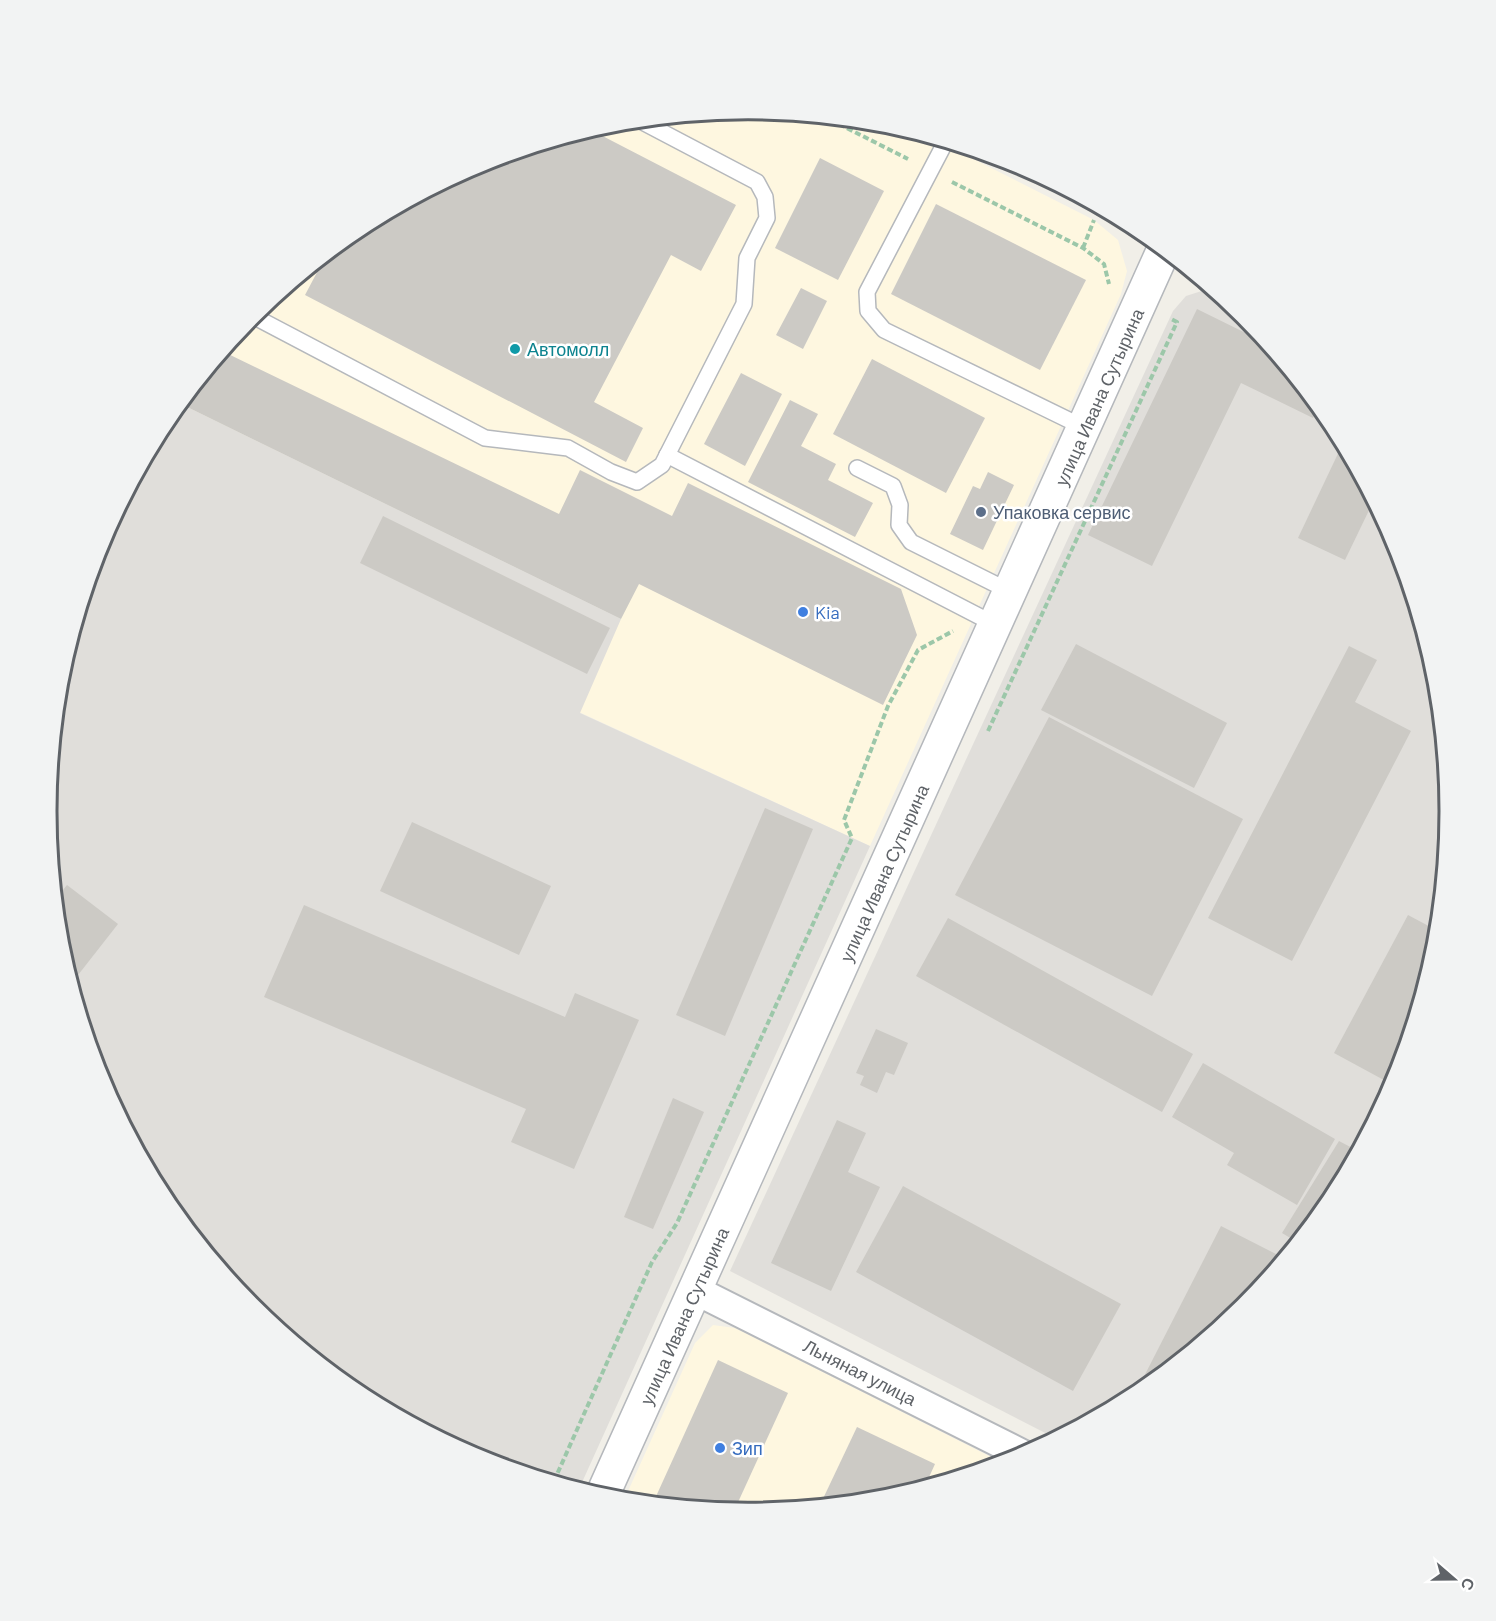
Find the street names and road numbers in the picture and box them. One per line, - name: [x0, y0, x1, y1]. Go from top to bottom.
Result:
- street label: улица Ивана Сутырина: [1050, 304, 1149, 489]
- street label: улица Ивана Сутырина: [835, 780, 934, 965]
- street label: улица Ивана Сутырина: [635, 1223, 734, 1408]
- street label: Льняная улица: [800, 1334, 921, 1410]

